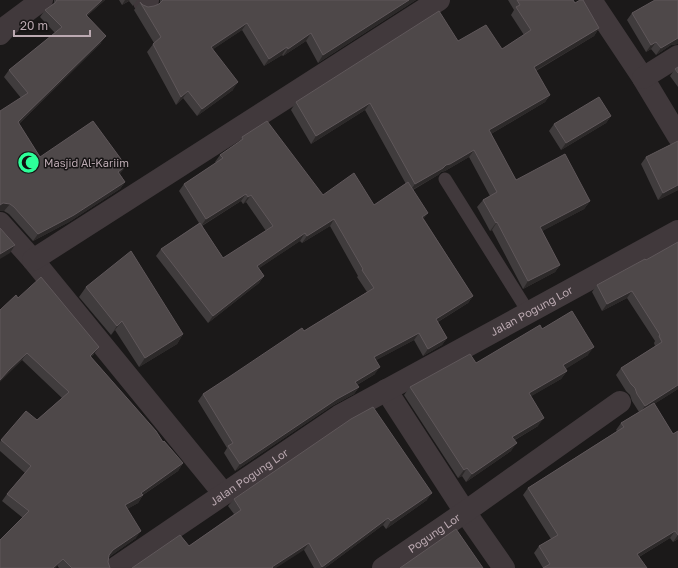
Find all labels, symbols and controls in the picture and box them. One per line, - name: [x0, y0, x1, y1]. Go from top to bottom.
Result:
- scale bar: [14, 12, 90, 38]
- text: 20 m: [20, 18, 48, 33]
- mosque icon: Masjid Al-Kariim: [15, 150, 41, 176]
- place label: Masjid Al-Kariim: [44, 156, 129, 169]
- street label: Jalan Pogung Lor: [488, 282, 575, 338]
- street label: Jalan Pogung Lor: [207, 445, 291, 508]
- street label: Pogung Lor: [405, 510, 463, 555]

